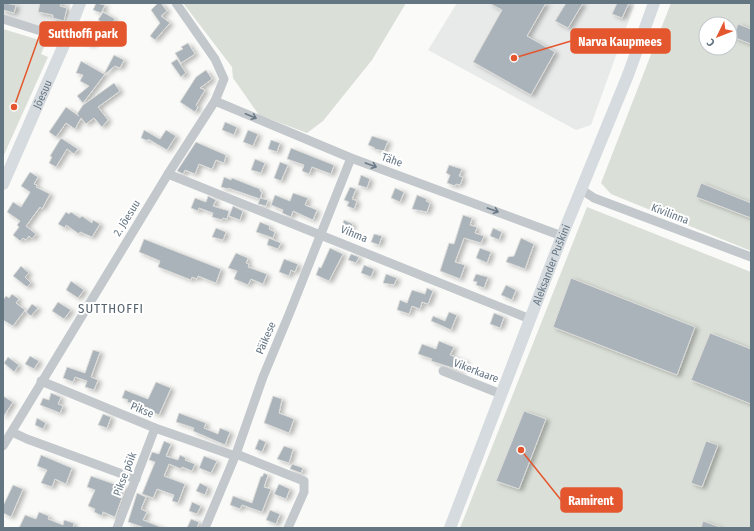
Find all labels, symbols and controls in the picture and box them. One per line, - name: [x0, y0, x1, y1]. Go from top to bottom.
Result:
- north arrow: [698, 16, 738, 56]
- callout: Sutthoffi park: [40, 22, 126, 46]
- text: Sutthoffi park: [48, 27, 119, 41]
- callout: Narva Kaupmees: [571, 29, 670, 53]
- text: Narva Kaupmees: [578, 35, 663, 49]
- text: С: [704, 36, 718, 49]
- street label: Jõesuu: [30, 78, 54, 111]
- one-way arrow: [244, 113, 256, 120]
- street label: Tähe: [380, 150, 404, 170]
- one-way arrow: [365, 162, 377, 170]
- street label: 2. Jõesuu: [111, 198, 143, 238]
- street label: Kivilinna: [650, 201, 690, 227]
- one-way arrow: [487, 207, 499, 215]
- street label: Aleksander Puškini: [530, 222, 573, 307]
- street label: Vihma: [339, 223, 369, 245]
- district label: SUTTHOFFI: [78, 301, 144, 316]
- street label: Päikese: [253, 320, 279, 356]
- street label: Vikerkaare: [452, 356, 500, 386]
- street label: Pikse: [129, 400, 155, 420]
- street label: Pikse põik: [111, 449, 140, 498]
- callout: Ramirent: [561, 488, 622, 512]
- text: Ramirent: [568, 494, 615, 508]

